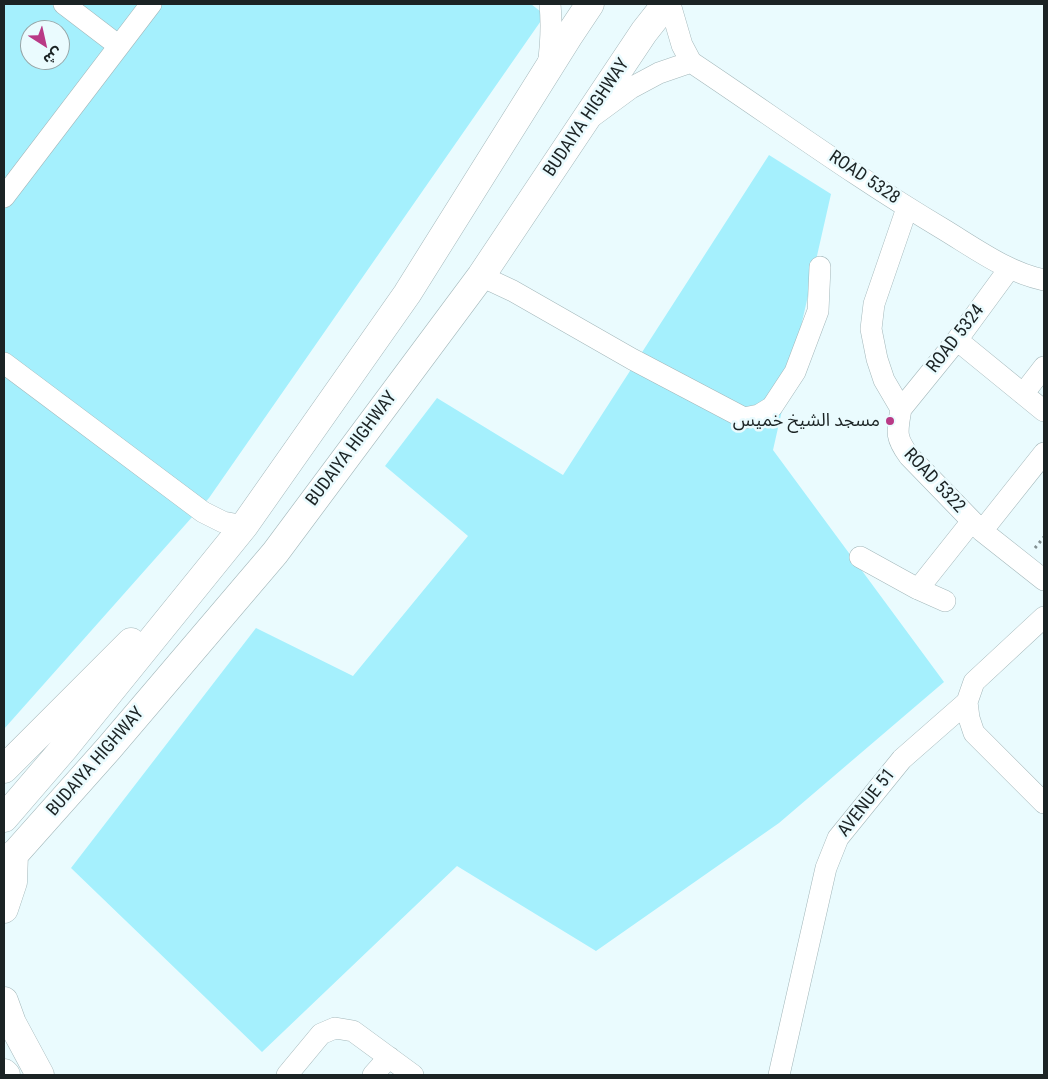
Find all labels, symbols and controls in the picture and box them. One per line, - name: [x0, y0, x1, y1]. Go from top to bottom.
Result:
- north arrow: [20, 20, 70, 70]
- text: ش: [41, 44, 65, 69]
- street label: BUDAIYA HIGHWAY: [540, 55, 634, 181]
- street label: ROAD 5328: [825, 147, 903, 209]
- street label: ROAD 5324: [923, 301, 989, 377]
- street label: BUDAIYA HIGHWAY: [302, 388, 402, 510]
- place label: مسجد الشيخ خميس: [733, 410, 880, 432]
- marker: مسجد الشيخ خميس: [884, 415, 896, 427]
- street label: ROAD 5322: [899, 444, 969, 518]
- street label: BUDAIYA HIGHWAY: [43, 703, 149, 821]
- street label: AVENUE 51: [834, 765, 900, 841]

